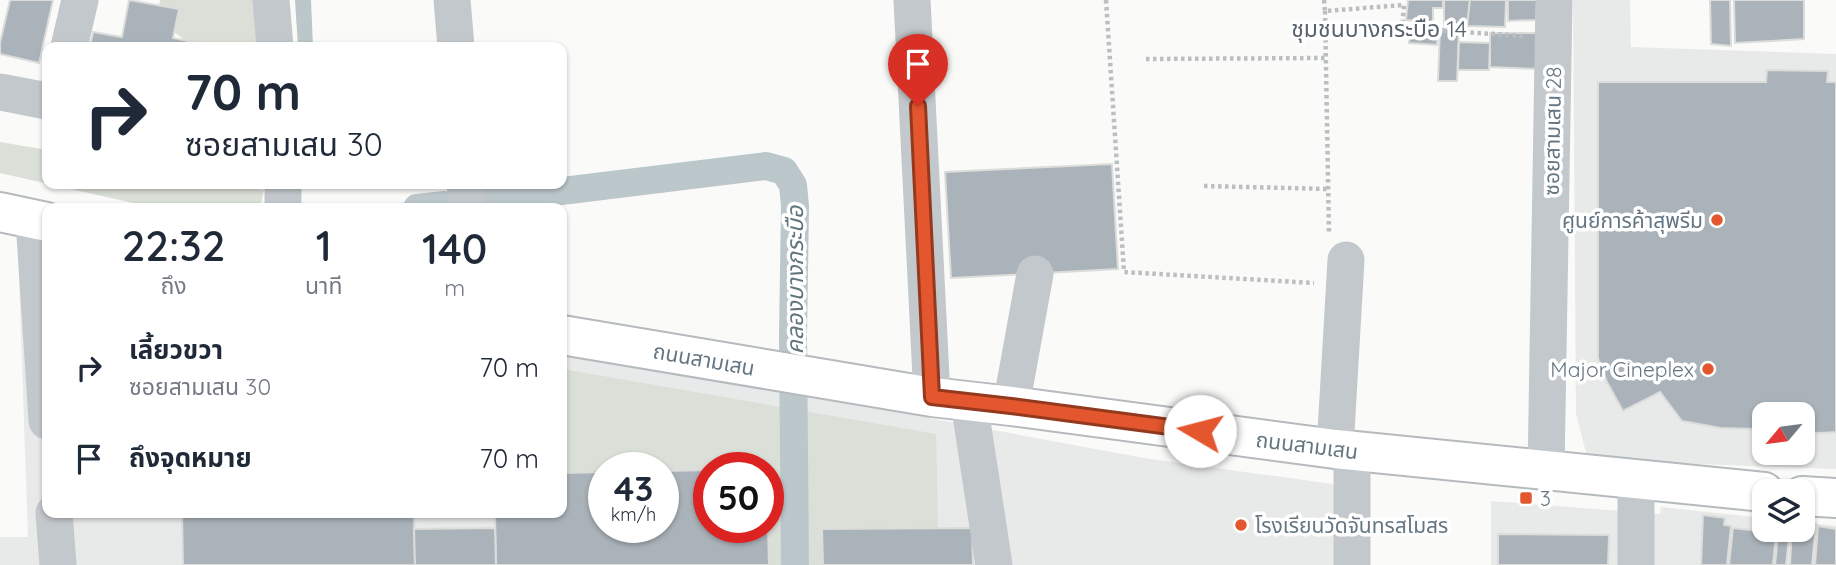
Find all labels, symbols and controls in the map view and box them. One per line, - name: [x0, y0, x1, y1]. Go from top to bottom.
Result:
- district label: ชุมชนบางกระบือ 14: [1291, 14, 1467, 43]
- pin: [888, 34, 948, 106]
- icon: arrive: [899, 45, 937, 83]
- text: 70 m: [185, 61, 301, 122]
- street label: ซอยสามเสน 28: [1538, 66, 1566, 196]
- icon: right: [70, 70, 161, 161]
- text: ซอยสามเสน 30: [185, 124, 383, 164]
- water label: คลองบางกระบือ: [780, 205, 809, 354]
- place label: ศูนย์การค้าสุพรีม: [1562, 207, 1703, 234]
- marker: ศูนย์การค้าสุพรีม: [1709, 212, 1725, 228]
- text: 22:32: [122, 219, 225, 272]
- text: 1: [316, 219, 332, 272]
- text: 140: [422, 222, 487, 275]
- text: ถึง: [160, 271, 187, 300]
- text: นาที: [305, 271, 342, 300]
- text: m: [444, 273, 465, 302]
- text: เลี้ยวขวา: [129, 333, 223, 366]
- street label: ถนนสามเสน: [651, 337, 757, 381]
- icon: right: [70, 349, 108, 387]
- text: 70 m: [479, 351, 539, 384]
- place label: Major Cineplex: [1550, 356, 1694, 382]
- marker: Major Cineplex: [1700, 361, 1716, 377]
- text: ซอยสามเสน 30: [129, 372, 271, 401]
- position arrow: [1163, 394, 1237, 468]
- north arrow: [1752, 402, 1815, 466]
- map controls: [1752, 402, 1815, 542]
- street label: ถนนสามเสน: [1254, 426, 1360, 464]
- icon: arrive: [70, 440, 108, 478]
- text: ถึงจุดหมาย: [129, 441, 252, 474]
- text: 70 m: [479, 442, 539, 475]
- speed limit sign: 50: [693, 452, 784, 543]
- text: 43: [614, 466, 653, 510]
- button: layers: [1752, 479, 1815, 542]
- place label: 3: [1540, 485, 1551, 511]
- marker: 3: [1518, 490, 1534, 506]
- text: km/h: [611, 503, 656, 526]
- place label: โรงเรียนวัดจันทรสโมสร: [1255, 512, 1448, 538]
- marker: โรงเรียนวัดจันทรสโมสร: [1233, 517, 1249, 533]

